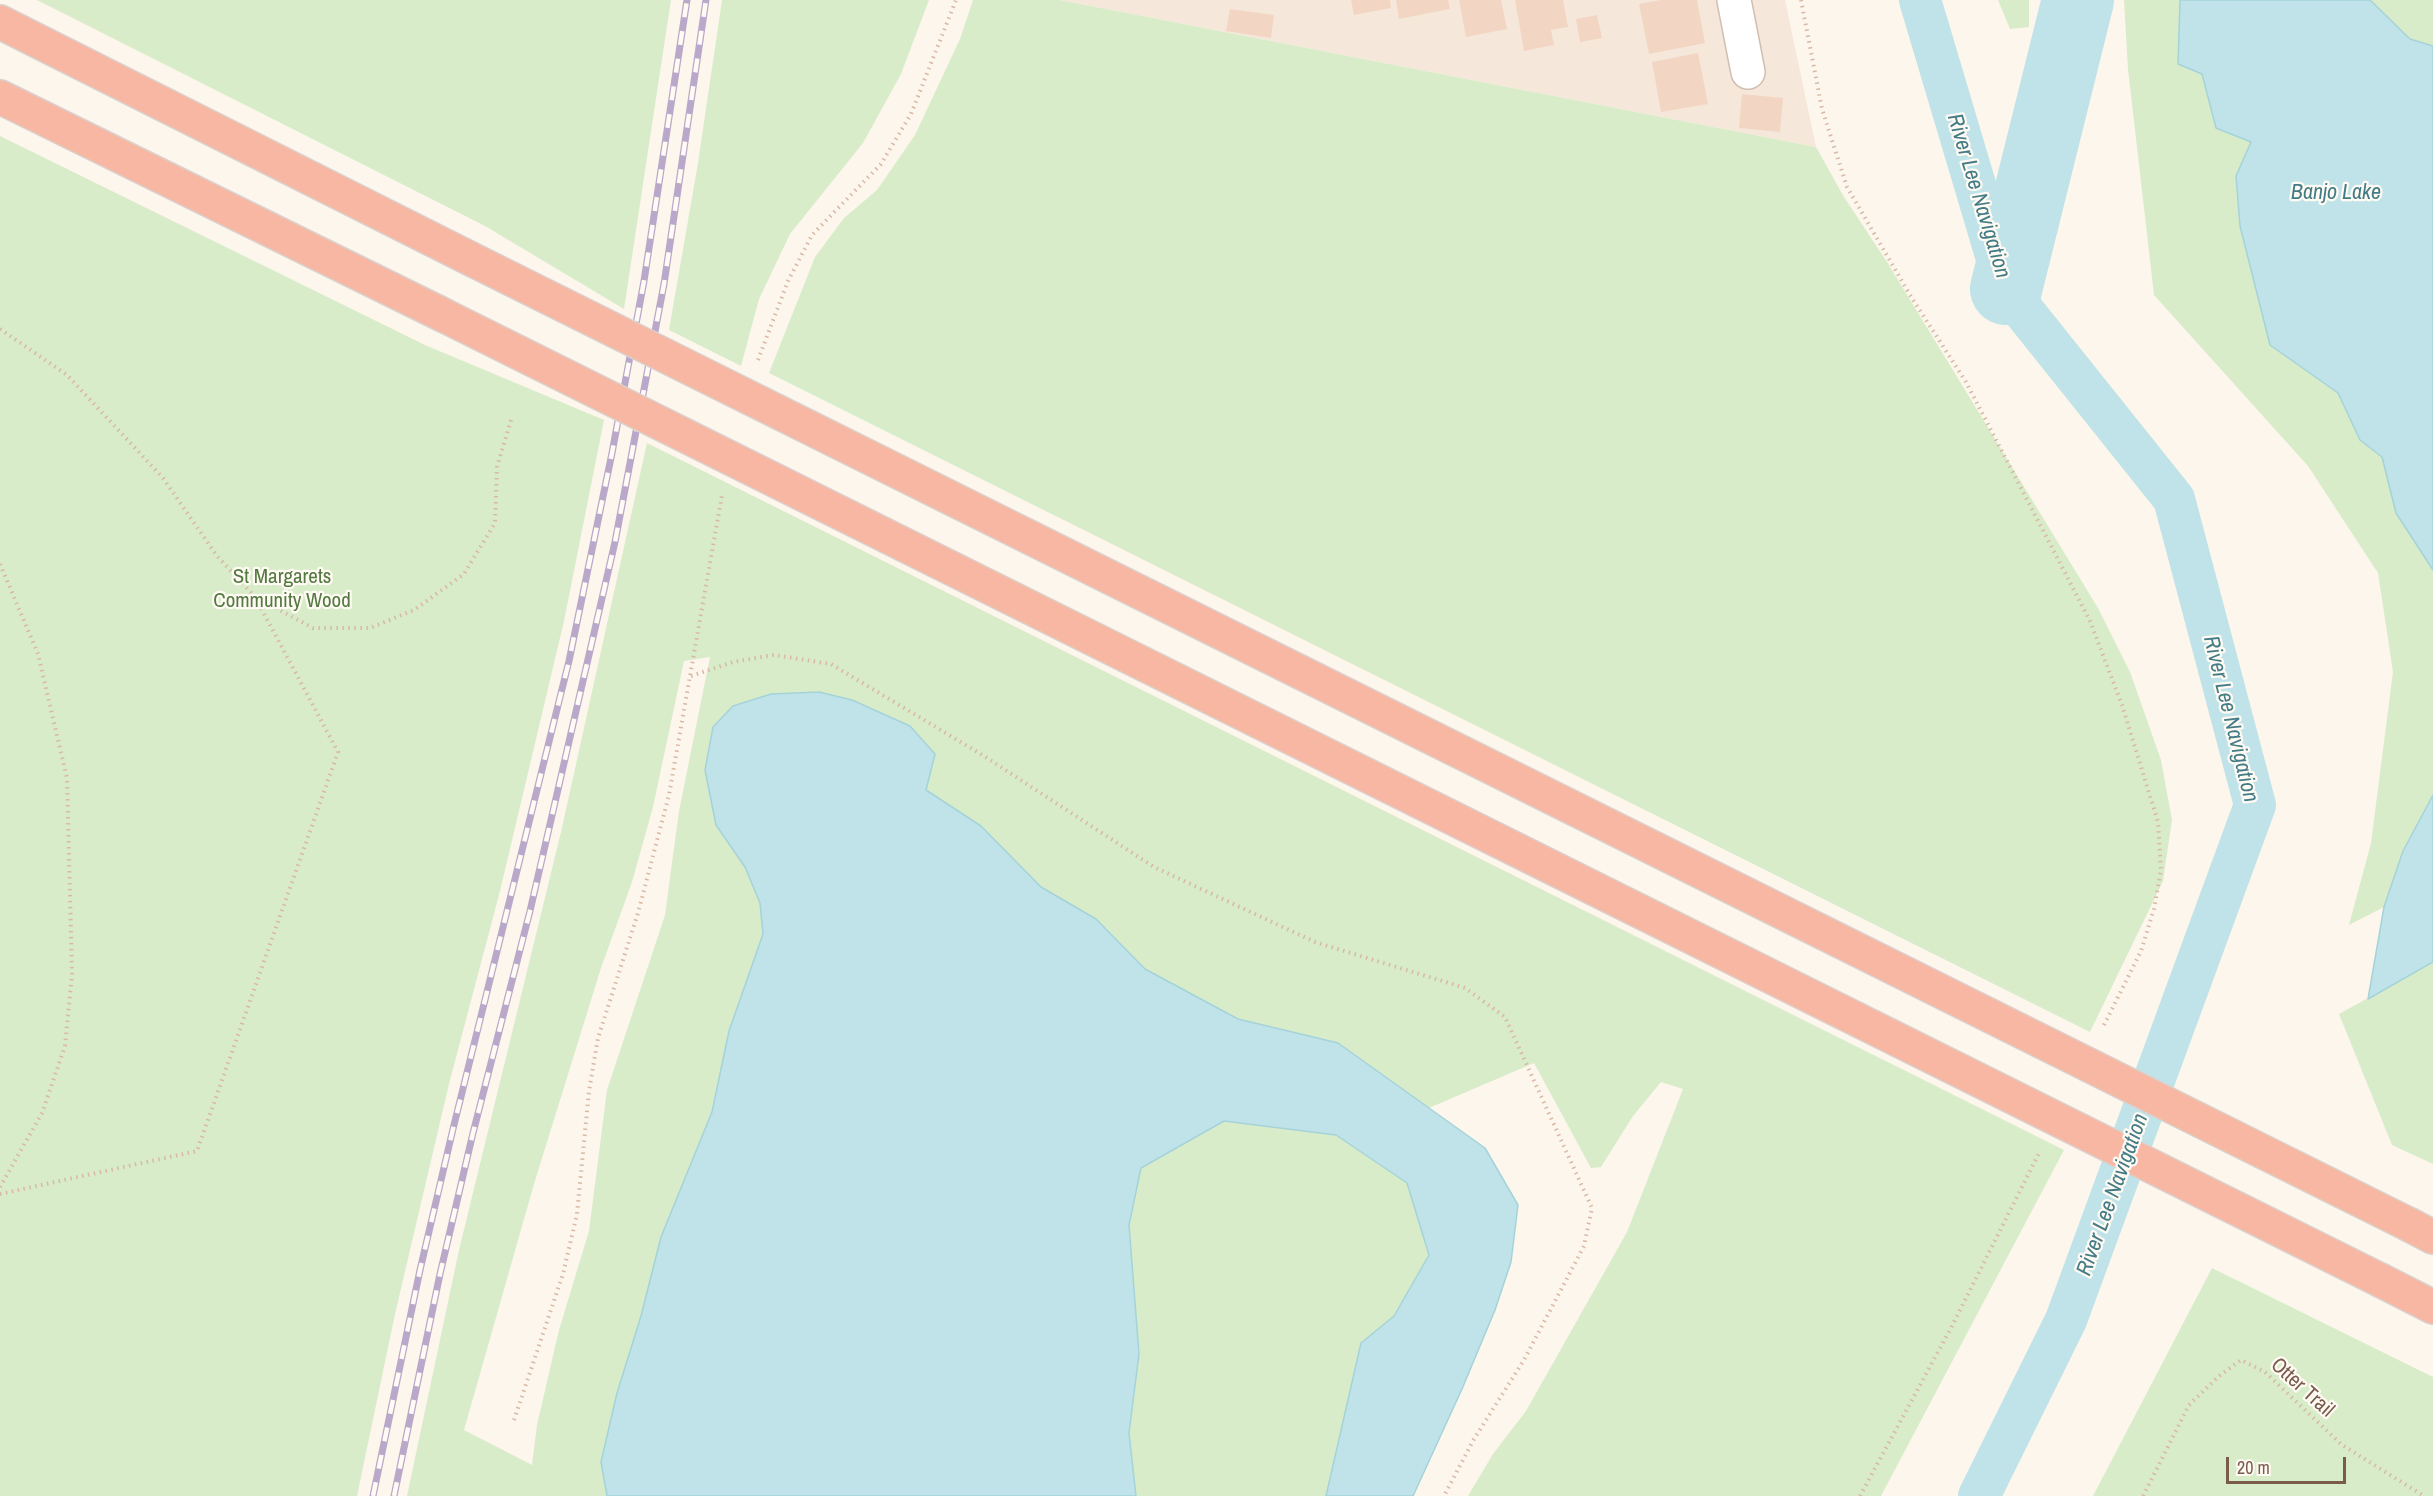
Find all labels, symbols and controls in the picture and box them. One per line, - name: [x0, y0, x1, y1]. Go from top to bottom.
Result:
- water label: River Lee Navigation: [1940, 111, 2016, 281]
- water label: Banjo Lake: [2291, 180, 2381, 206]
- park label: St Margarets Community Wood: [213, 564, 351, 614]
- water label: River Lee Navigation: [2197, 633, 2263, 805]
- water label: River Lee Navigation: [2071, 1110, 2155, 1280]
- street label: Otter Trail: [2265, 1353, 2339, 1423]
- scale bar: [2229, 1445, 2349, 1483]
- text: 20 m: [2237, 1455, 2270, 1480]

